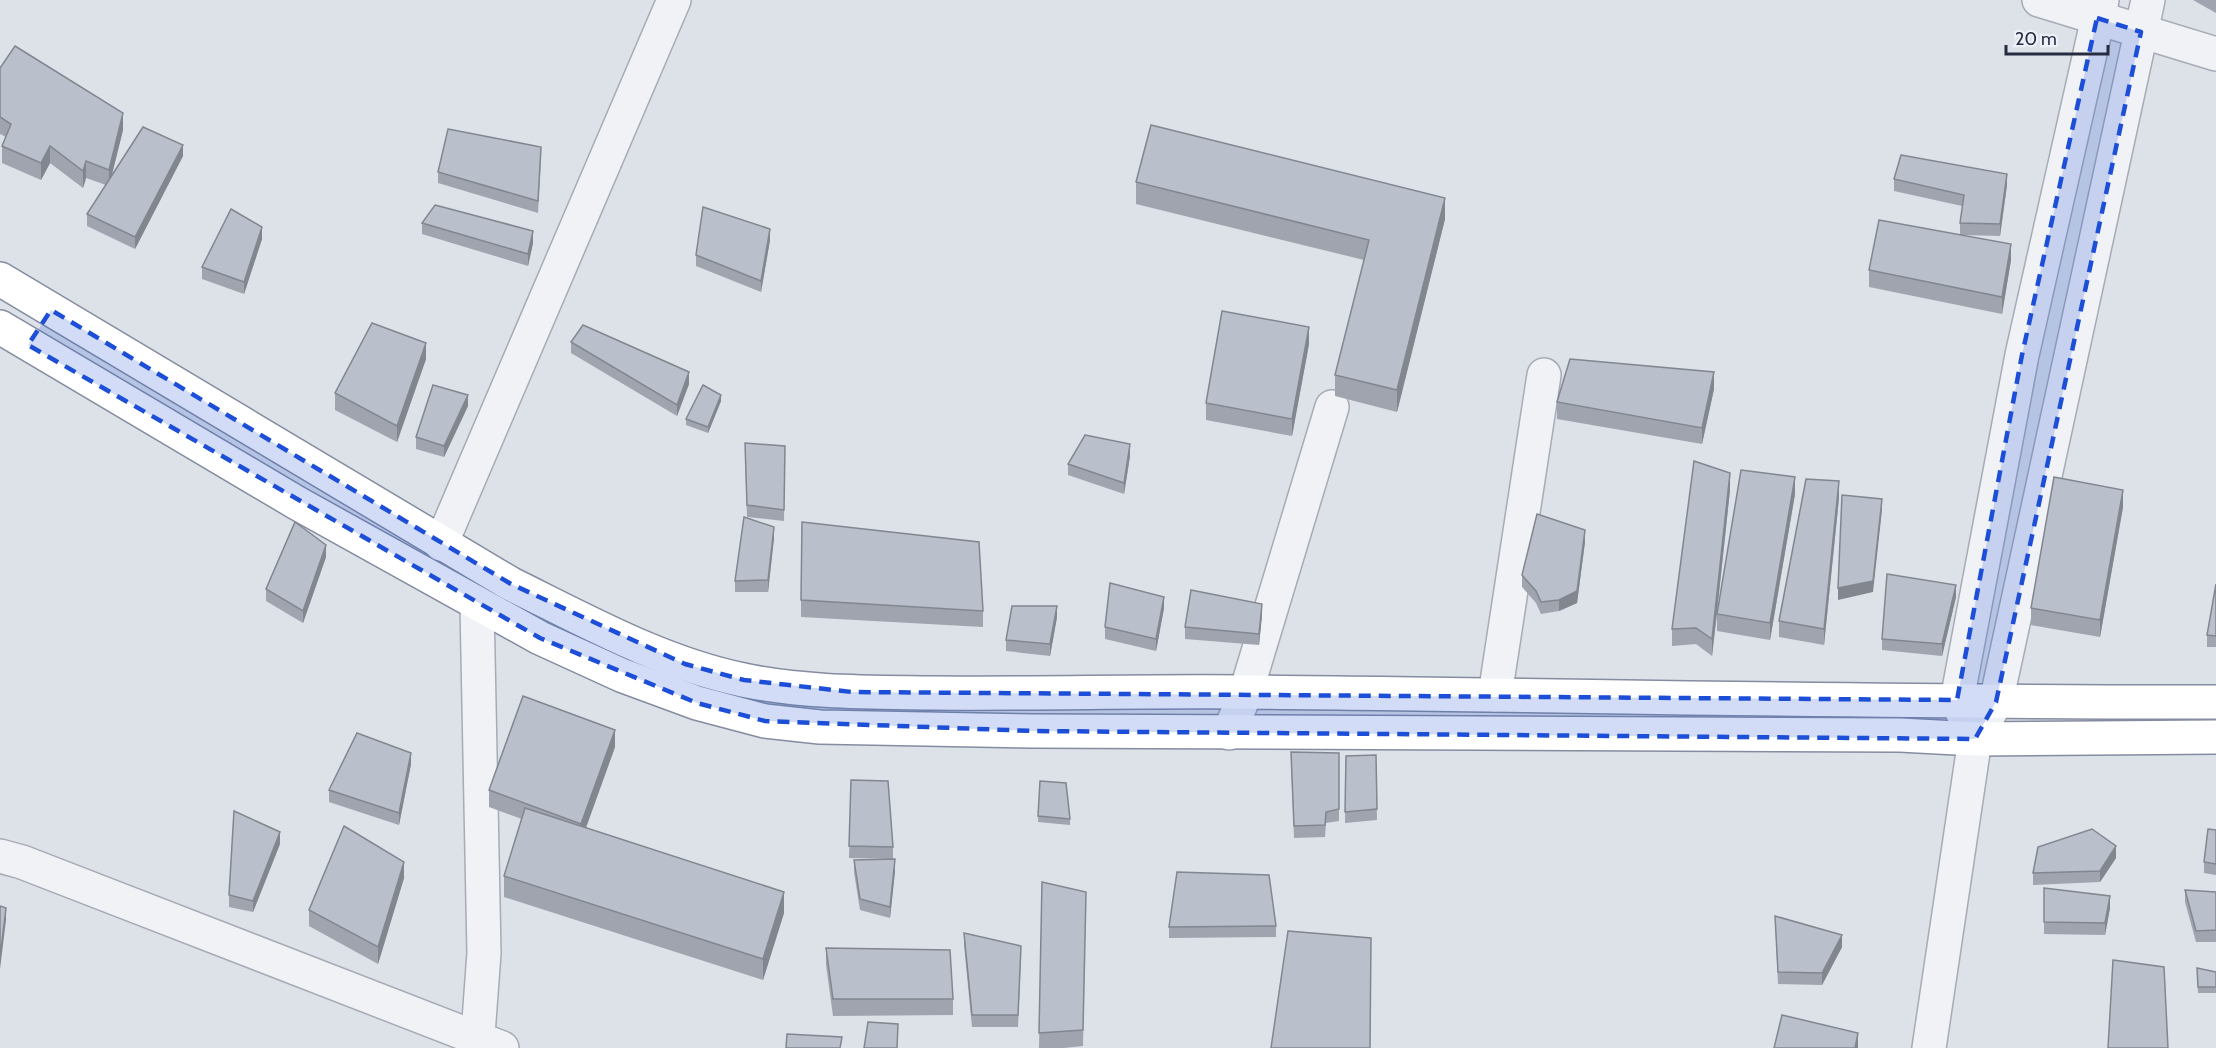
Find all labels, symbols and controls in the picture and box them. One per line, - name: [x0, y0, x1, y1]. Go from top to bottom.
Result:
- scale bar: [2006, 18, 2108, 56]
- text: 20 m: [2015, 28, 2057, 50]

